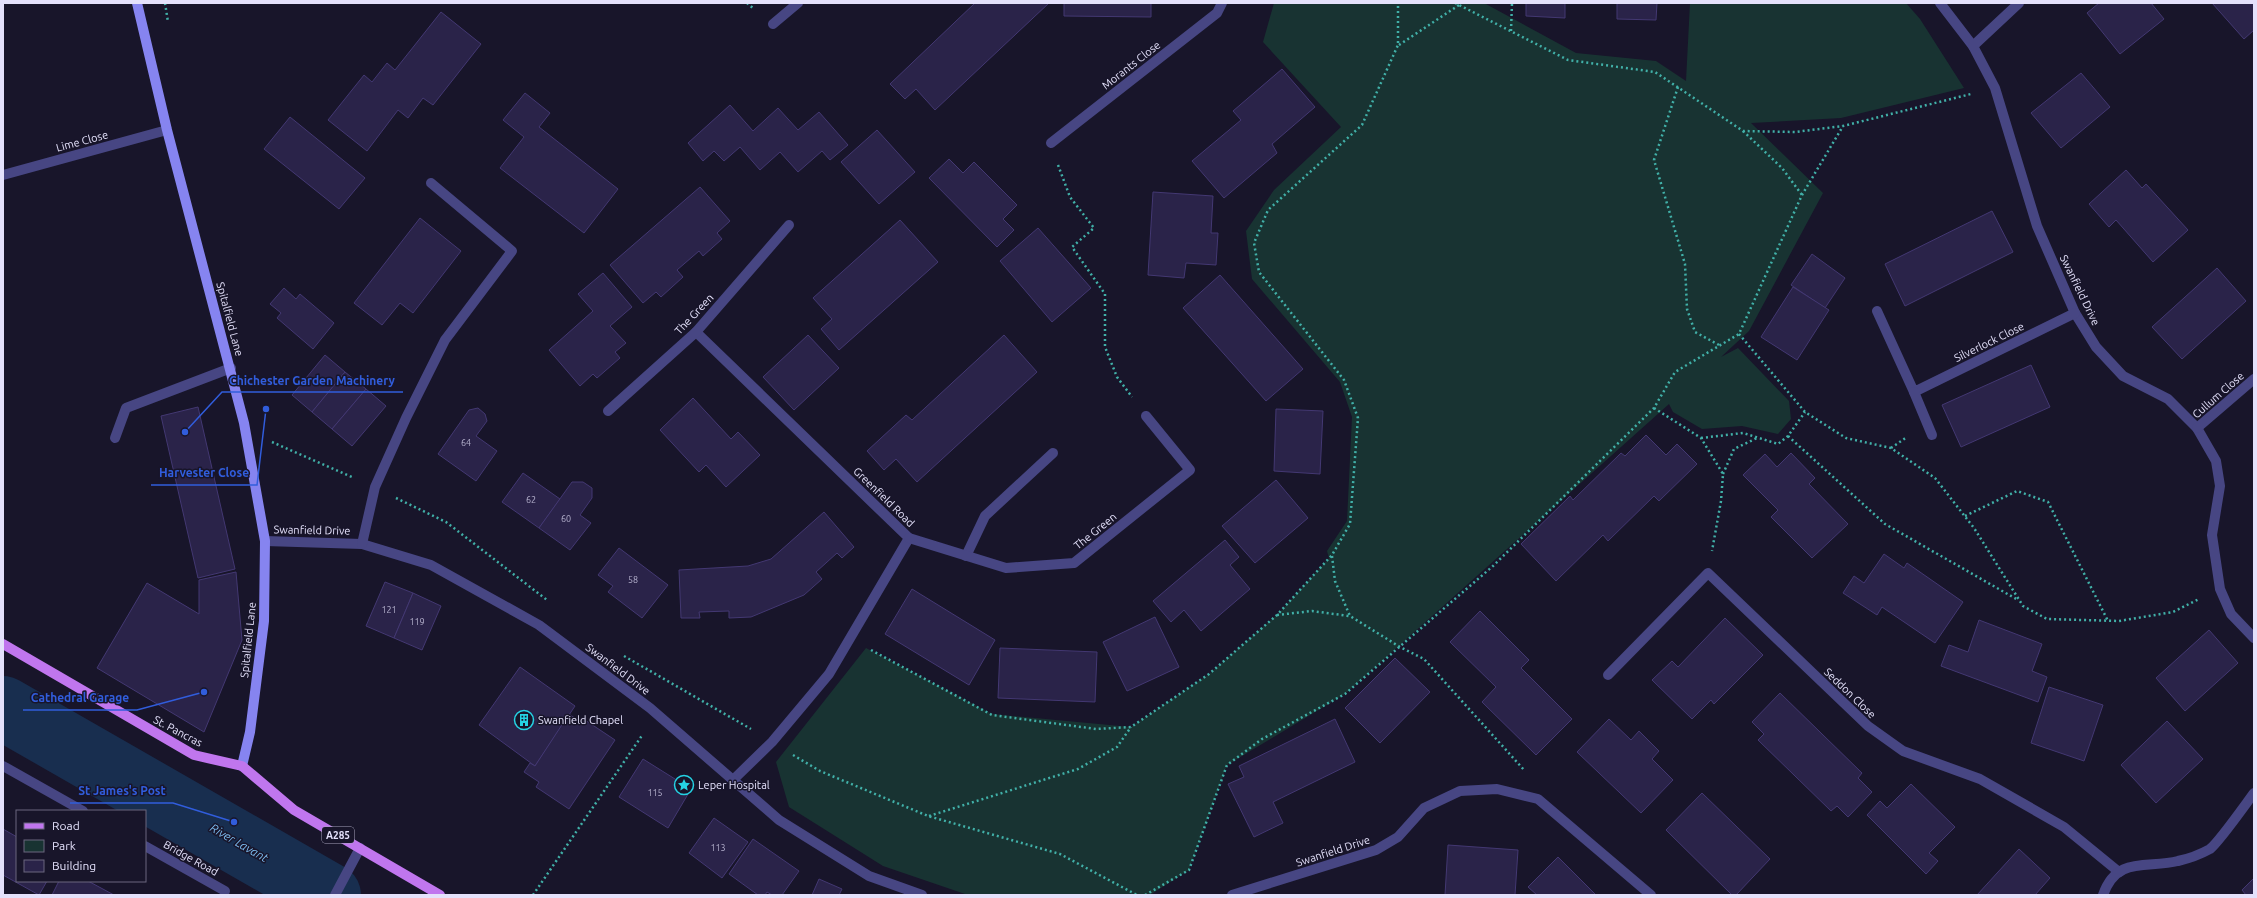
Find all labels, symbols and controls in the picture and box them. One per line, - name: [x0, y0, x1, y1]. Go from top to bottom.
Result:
- street label: Morants Close: [1099, 39, 1163, 91]
- street label: Lime Close: [55, 128, 109, 154]
- street label: Swanfield Drive: [2058, 253, 2102, 327]
- street label: Spitalfield Lane: [214, 281, 246, 357]
- street label: The Green: [672, 291, 716, 337]
- street label: Silverlock Close: [1952, 320, 2026, 364]
- callout: Chichester Garden Machinery: [222, 368, 403, 392]
- street label: Cullum Close: [2190, 370, 2246, 420]
- text: Chichester Garden Machinery: [229, 374, 396, 387]
- house number: 64: [461, 438, 471, 448]
- callout: Harvester Close: [151, 461, 257, 485]
- street label: Greenfield Road: [851, 465, 917, 529]
- text: Harvester Close: [159, 466, 249, 479]
- house number: 62: [526, 495, 536, 505]
- street label: The Green: [1071, 510, 1119, 552]
- house number: 60: [561, 514, 571, 524]
- street label: Swanfield Drive: [273, 523, 351, 537]
- house number: 58: [628, 575, 638, 585]
- street label: Spitalfield Lane: [238, 602, 258, 678]
- house number: 121: [381, 605, 397, 615]
- house number: 119: [409, 617, 425, 627]
- street label: Swanfield Drive: [584, 641, 652, 697]
- street label: Seddon Close: [1822, 665, 1878, 721]
- callout: Cathedral Garage: [23, 686, 137, 710]
- text: Cathedral Garage: [31, 691, 129, 704]
- building icon: Swanfield Chapel: [513, 709, 535, 731]
- street label: St. Pancras: [152, 713, 205, 749]
- place label: Swanfield Chapel: [538, 714, 623, 726]
- place icon: Leper Hospital: [673, 774, 695, 796]
- callout: St James's Post: [70, 779, 173, 803]
- place label: Leper Hospital: [698, 779, 770, 791]
- text: St James's Post: [78, 784, 166, 797]
- house number: 115: [647, 788, 663, 798]
- legend: [16, 810, 146, 882]
- text: Road: [52, 819, 80, 832]
- water label: River Lavant: [208, 821, 271, 865]
- road number: A285: [322, 827, 354, 843]
- street label: Swanfield Drive: [1295, 833, 1371, 869]
- street label: Bridge Road: [162, 838, 220, 878]
- text: Park: [52, 839, 76, 852]
- house number: 113: [710, 843, 726, 853]
- text: Building: [52, 859, 96, 872]

